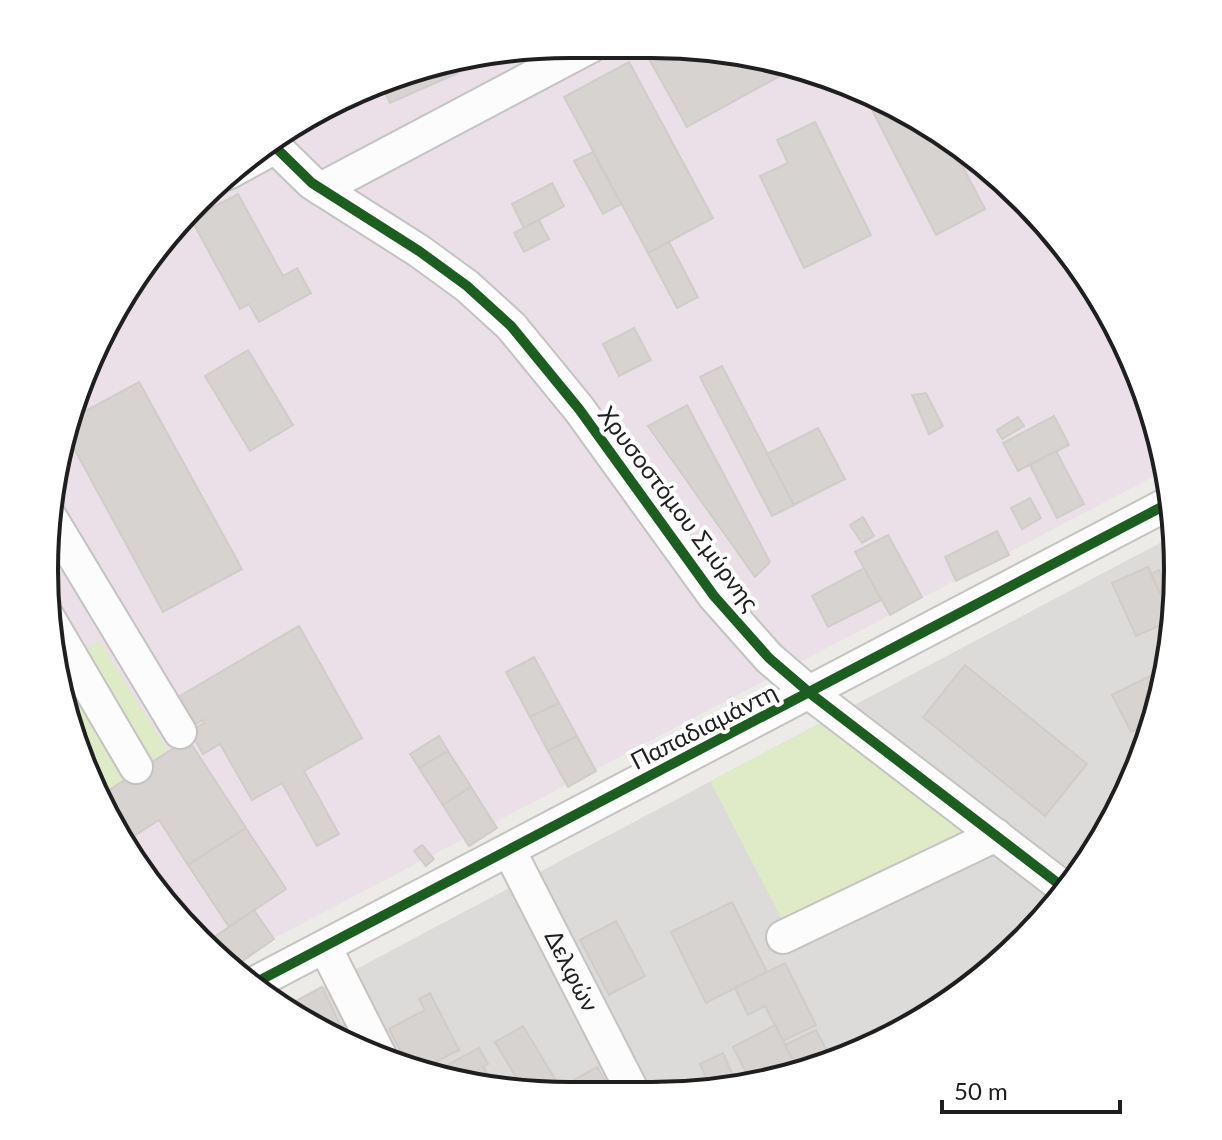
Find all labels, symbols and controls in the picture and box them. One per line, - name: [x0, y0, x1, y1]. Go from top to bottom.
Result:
- street label: Χρυσοστόμου Σμύρνης: [593, 400, 766, 616]
- street label: Παπαδιαμάντη: [625, 676, 781, 775]
- street label: Δελφών: [540, 925, 605, 1016]
- scale bar: [942, 1064, 1120, 1114]
- text: 50 m: [954, 1076, 1008, 1105]

